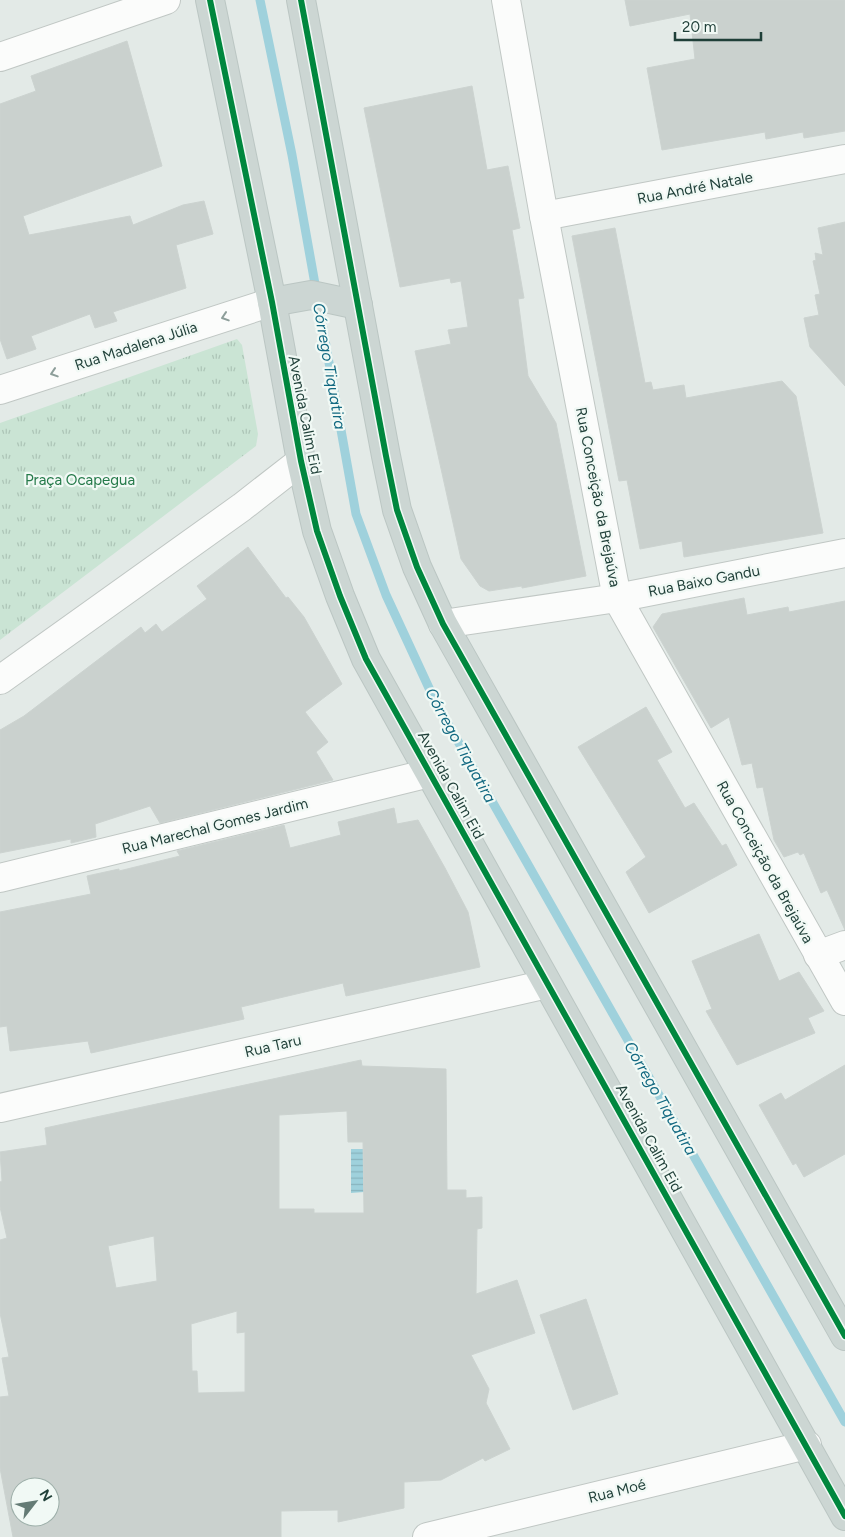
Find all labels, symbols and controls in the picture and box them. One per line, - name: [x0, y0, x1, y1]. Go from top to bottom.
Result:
- scale bar: [675, 10, 761, 42]
- text: 20 m: [682, 18, 716, 36]
- street label: Rua André Natale: [636, 168, 754, 208]
- water label: Córrego Tiquatira: [309, 301, 350, 431]
- one-way arrow: [222, 311, 230, 321]
- street label: Rua Madalena Júlia: [73, 318, 199, 374]
- street label: Avenida Calim Eid: [285, 354, 325, 476]
- one-way arrow: [50, 367, 59, 377]
- street label: Rua Conceição da Brejaúva: [572, 406, 624, 588]
- park label: Praça Ocapegua: [25, 471, 135, 489]
- street label: Rua Baixo Gandu: [647, 561, 761, 601]
- water label: Córrego Tiquatira: [421, 685, 500, 806]
- street label: Avenida Calim Eid: [414, 728, 488, 842]
- street label: Rua Conceição da Brejaúva: [713, 778, 817, 946]
- street label: Rua Marechal Gomes Jardim: [120, 794, 310, 858]
- street label: Rua Taru: [243, 1031, 303, 1061]
- water label: Córrego Tiquatira: [620, 1038, 701, 1159]
- street label: Avenida Calim Eid: [612, 1081, 686, 1195]
- street label: Rua Moé: [586, 1475, 648, 1507]
- north arrow: [10, 1477, 60, 1527]
- text: N: [36, 1487, 56, 1505]

